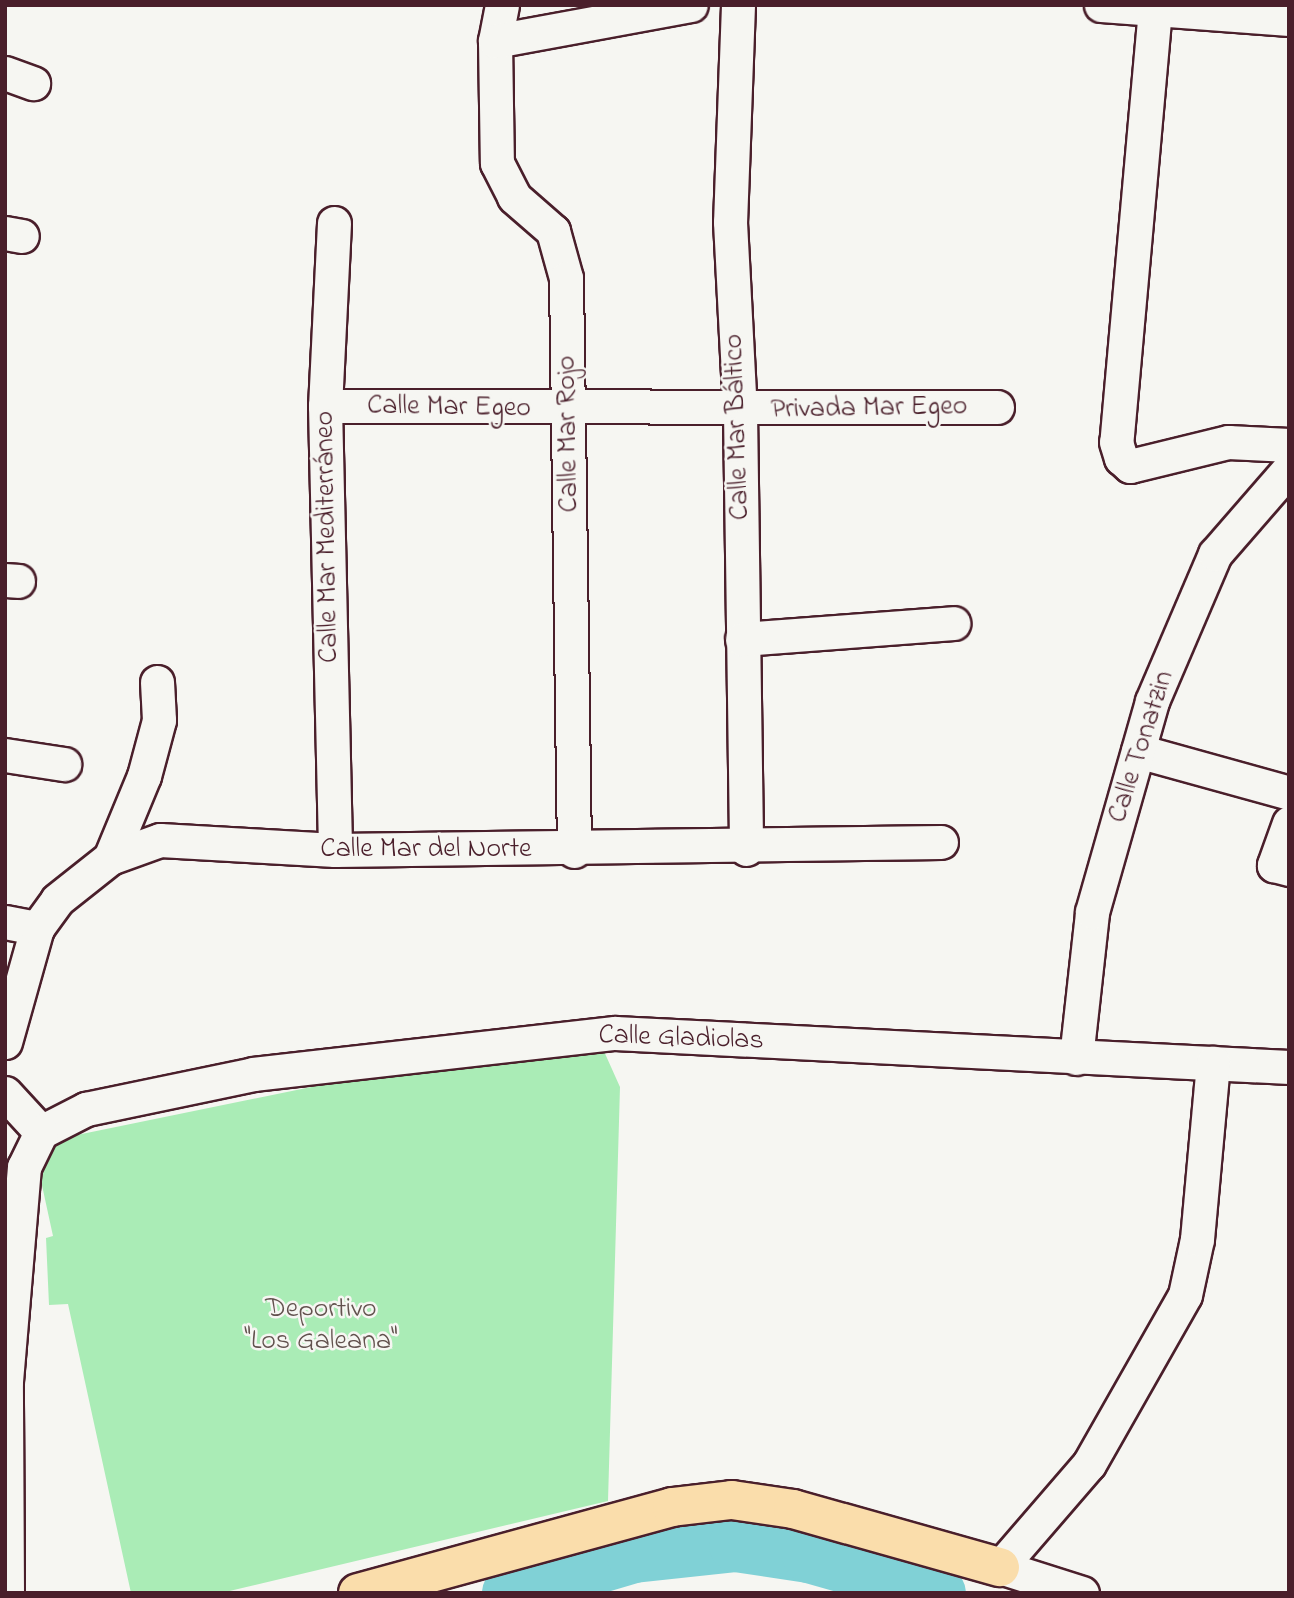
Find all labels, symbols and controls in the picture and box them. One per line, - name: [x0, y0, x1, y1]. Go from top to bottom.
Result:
- street label: Calle Mar Báltico: [718, 333, 758, 521]
- street label: Calle Mar Rojo: [551, 355, 587, 513]
- street label: Calle Mar Egeo: [367, 390, 531, 426]
- street label: Privada Mar Egeo: [770, 390, 968, 428]
- street label: Calle Mar Mediterráneo: [309, 411, 347, 663]
- street label: Calle Tonatzin: [1102, 667, 1182, 827]
- street label: Calle Mar del Norte: [320, 833, 532, 867]
- street label: Calle Gladiolas: [598, 1019, 764, 1059]
- park label: Deportivo "Los Galeana": [244, 1293, 398, 1359]

